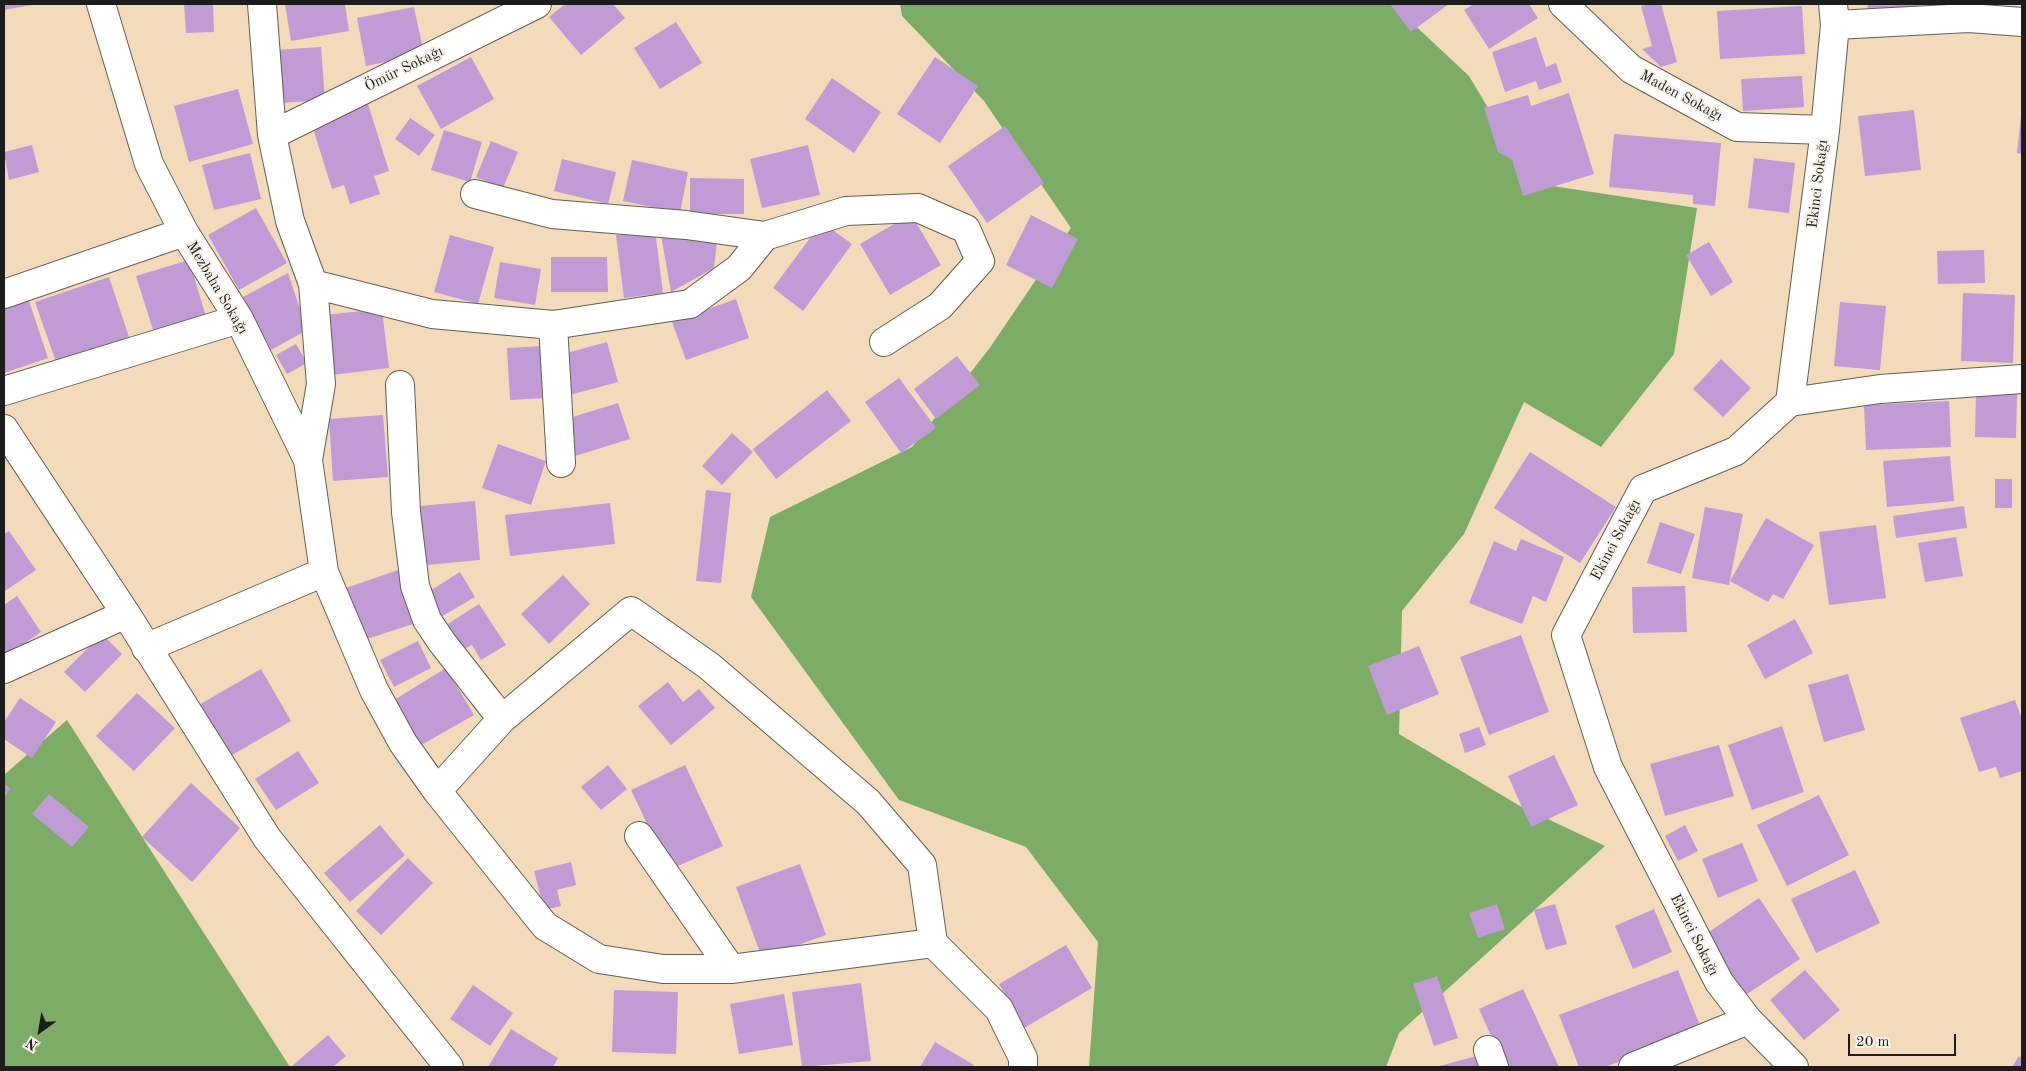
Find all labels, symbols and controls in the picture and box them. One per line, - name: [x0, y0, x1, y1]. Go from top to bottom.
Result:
- street label: Ömür Sokağı: [362, 42, 446, 96]
- street label: Maden Sokağı: [1637, 67, 1725, 125]
- street label: Ekinci Sokağı: [1804, 139, 1832, 229]
- street label: Mezbaha Sokağı: [182, 238, 252, 338]
- street label: Ekinci Sokağı: [1587, 496, 1645, 584]
- street label: Ekinci Sokağı: [1666, 891, 1722, 979]
- north arrow: [15, 1006, 65, 1056]
- scale bar: [1851, 1024, 1958, 1056]
- text: N: [24, 1035, 40, 1052]
- text: 20 m: [1856, 1035, 1890, 1050]

